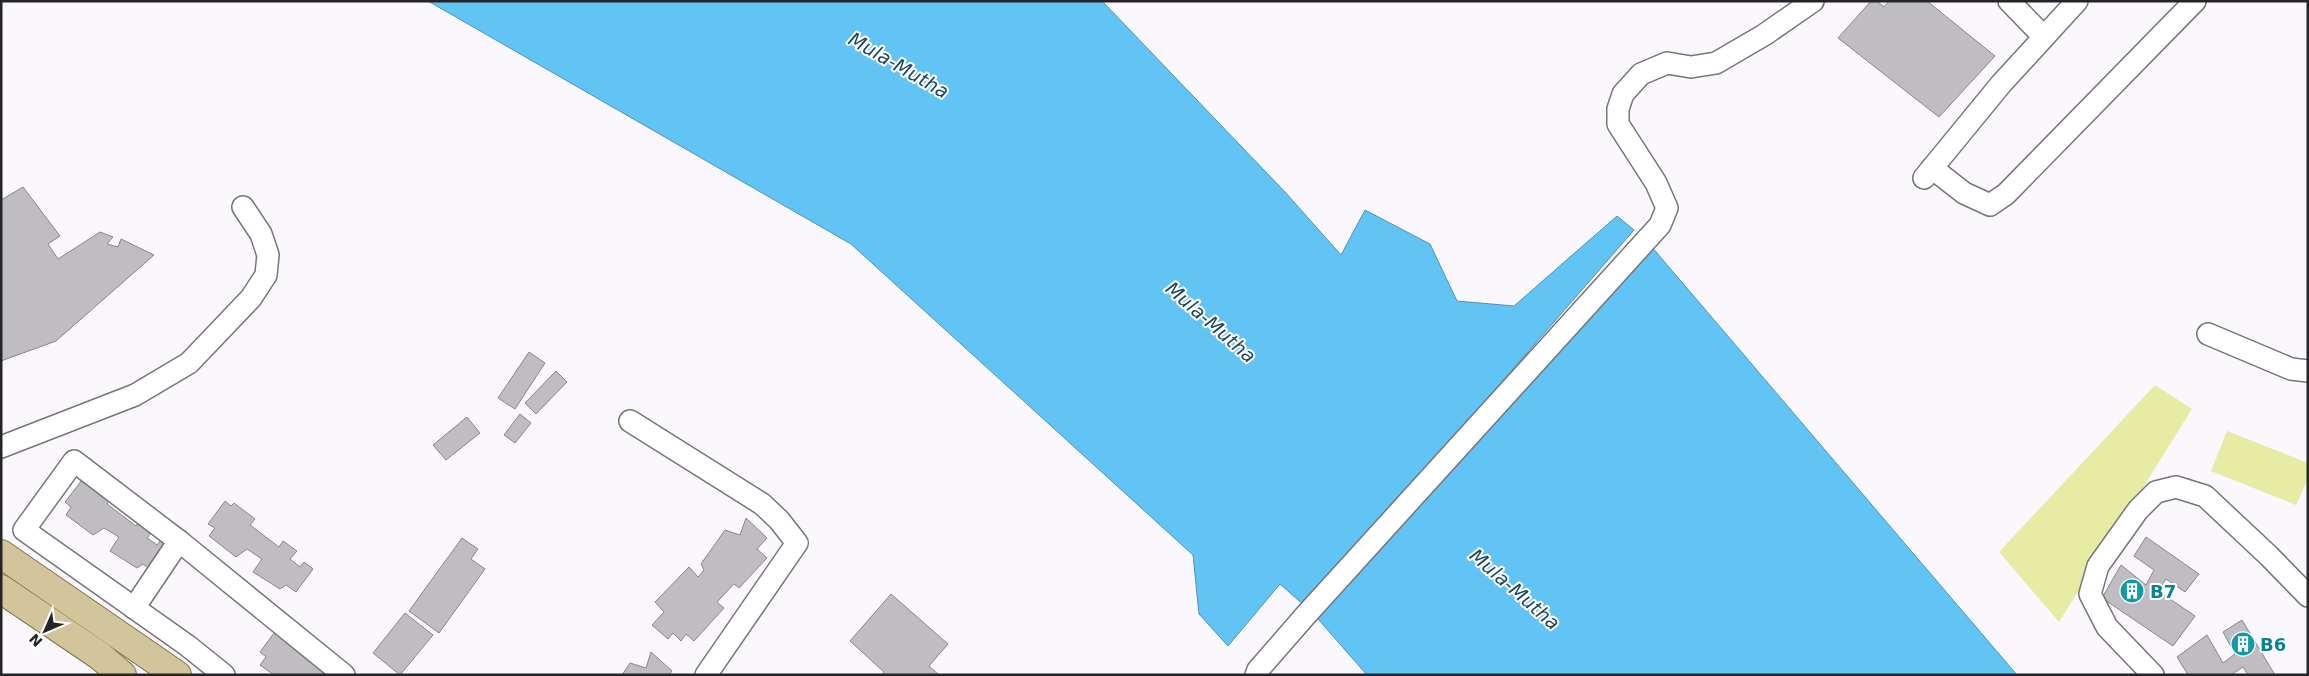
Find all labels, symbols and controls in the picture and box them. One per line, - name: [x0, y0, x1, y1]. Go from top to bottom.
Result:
- water label: Mula-Mutha: [845, 28, 953, 102]
- water label: Mula-Mutha: [1162, 277, 1260, 367]
- water label: Mula-Mutha: [1466, 544, 1564, 634]
- building icon: B7: [2119, 578, 2145, 604]
- place label: B7: [2150, 581, 2176, 602]
- north arrow: [20, 606, 70, 656]
- text: N: [26, 630, 46, 650]
- building icon: B6: [2230, 631, 2256, 657]
- place label: B6: [2260, 634, 2286, 655]

